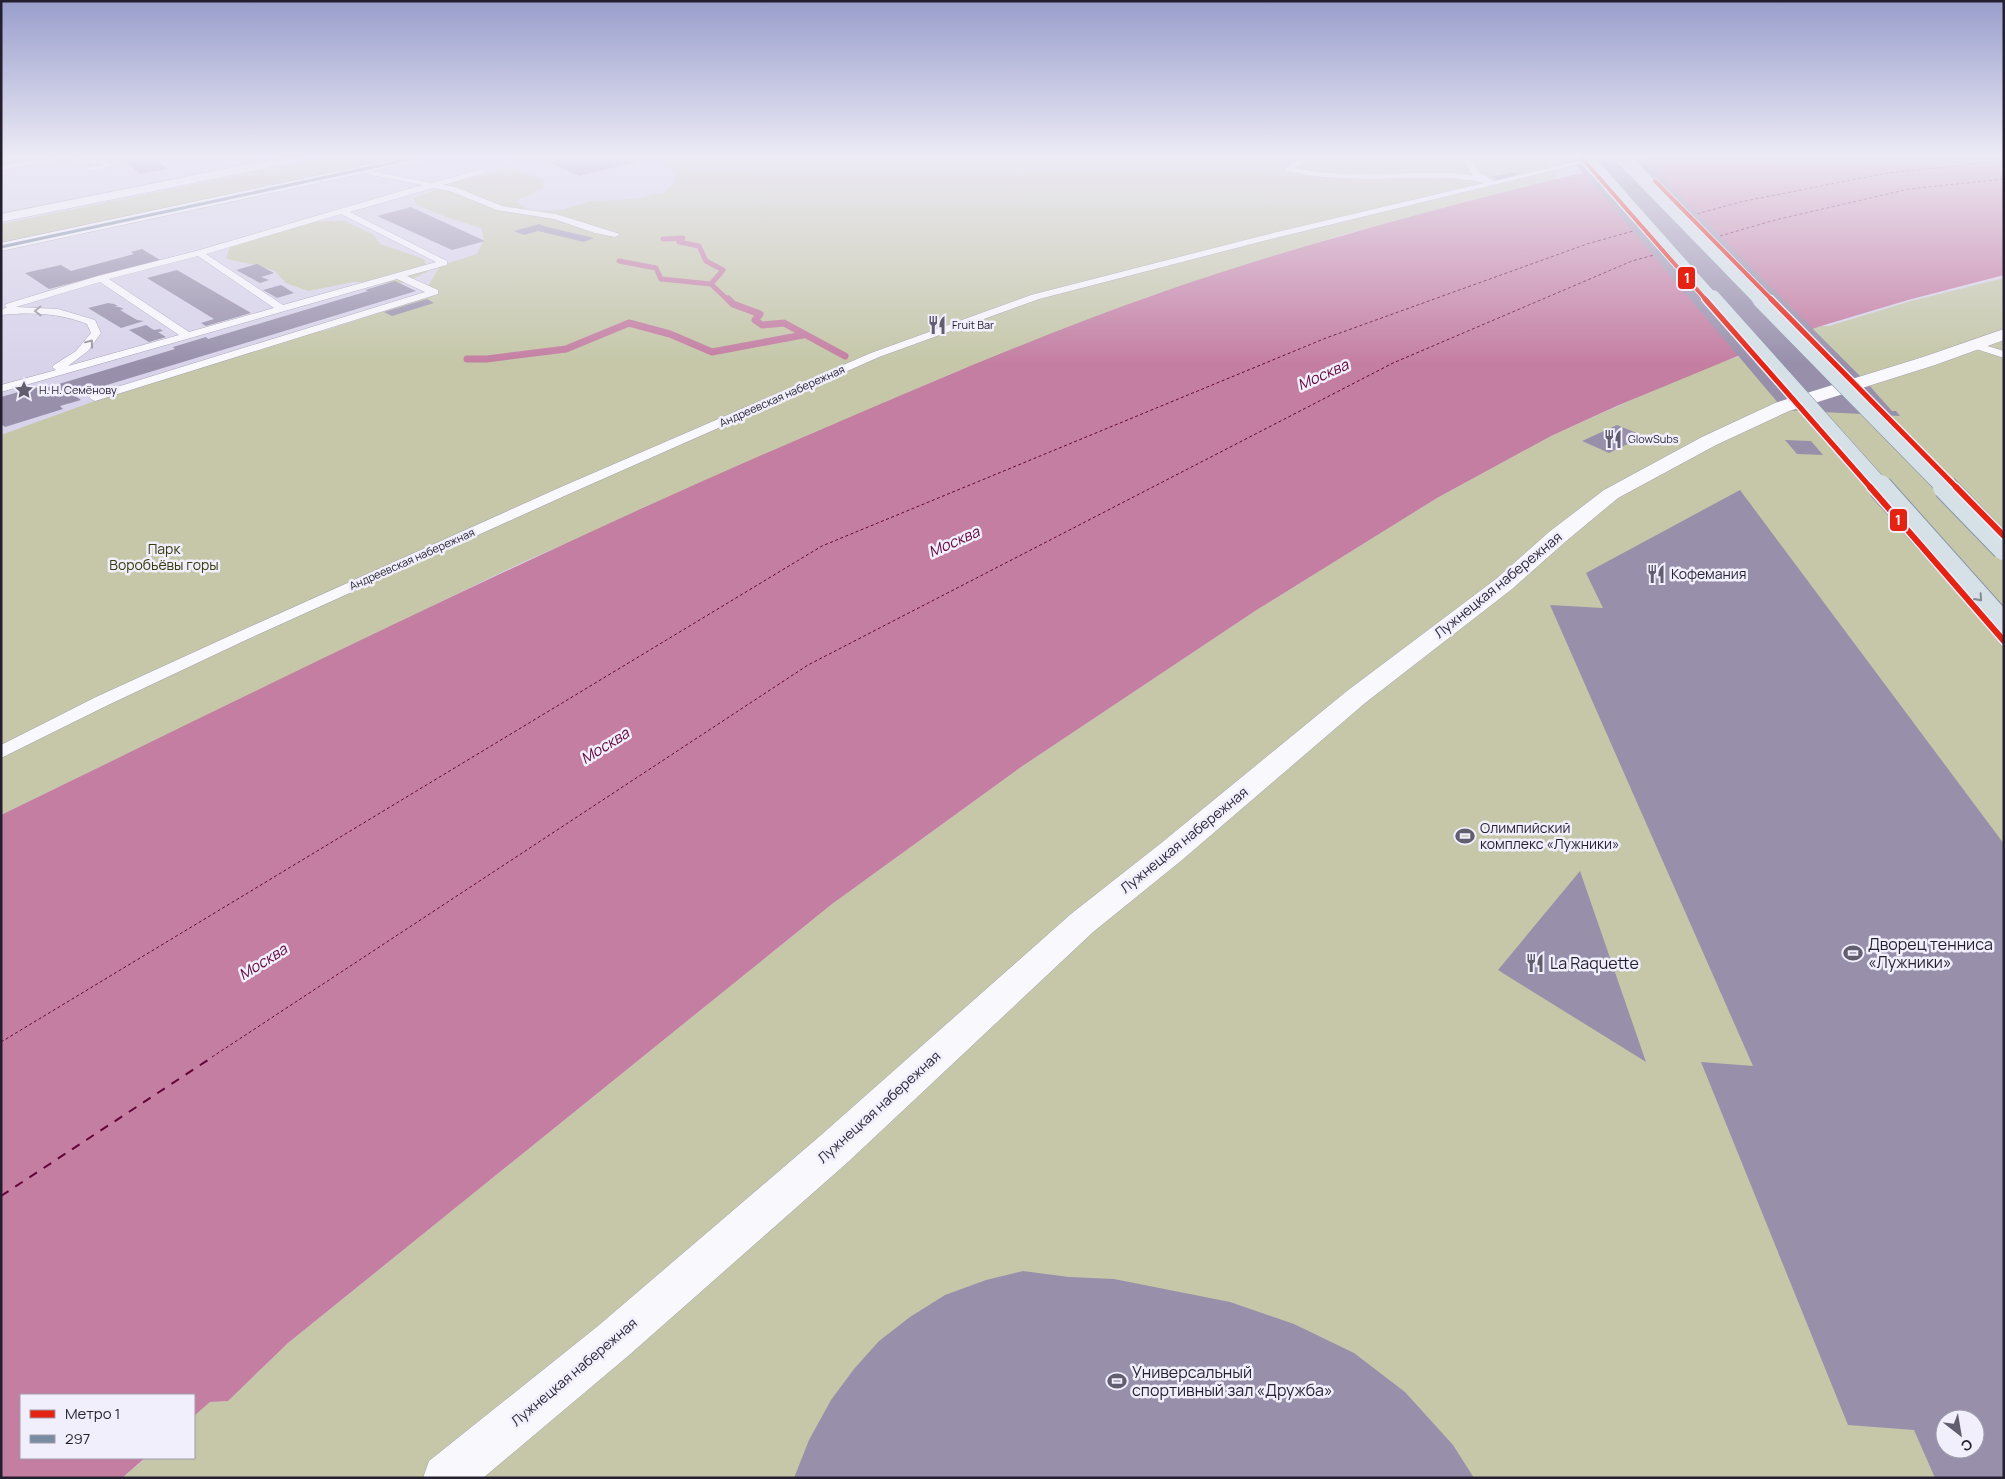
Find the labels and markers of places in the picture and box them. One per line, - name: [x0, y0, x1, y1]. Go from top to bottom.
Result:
- restaurant icon: Fruit Bar: [926, 314, 948, 336]
- place label: Fruit Bar: [952, 317, 994, 332]
- place icon: Н. Н. Семёнову: [13, 379, 35, 401]
- place label: Н. Н. Семёнову: [39, 382, 117, 397]
- restaurant icon: GlowSubs: [1602, 428, 1624, 450]
- place label: GlowSubs: [1628, 431, 1679, 446]
- restaurant icon: Кофемания: [1645, 563, 1667, 585]
- place label: Кофемания: [1671, 564, 1747, 583]
- place label: Олимпийский комплекс «Лужники»: [1480, 818, 1619, 853]
- sports icon: Олимпийский комплекс «Лужники»: [1454, 825, 1476, 847]
- place label: Дворец тенниса «Лужники»: [1868, 933, 1993, 973]
- sports icon: Дворец тенниса «Лужники»: [1842, 942, 1864, 964]
- restaurant icon: La Raquette: [1524, 952, 1546, 974]
- place label: La Raquette: [1550, 952, 1639, 974]
- place label: Универсальный спортивный зал «Дружба»: [1132, 1361, 1332, 1401]
- sports icon: Универсальный спортивный зал «Дружба»: [1106, 1370, 1128, 1392]

